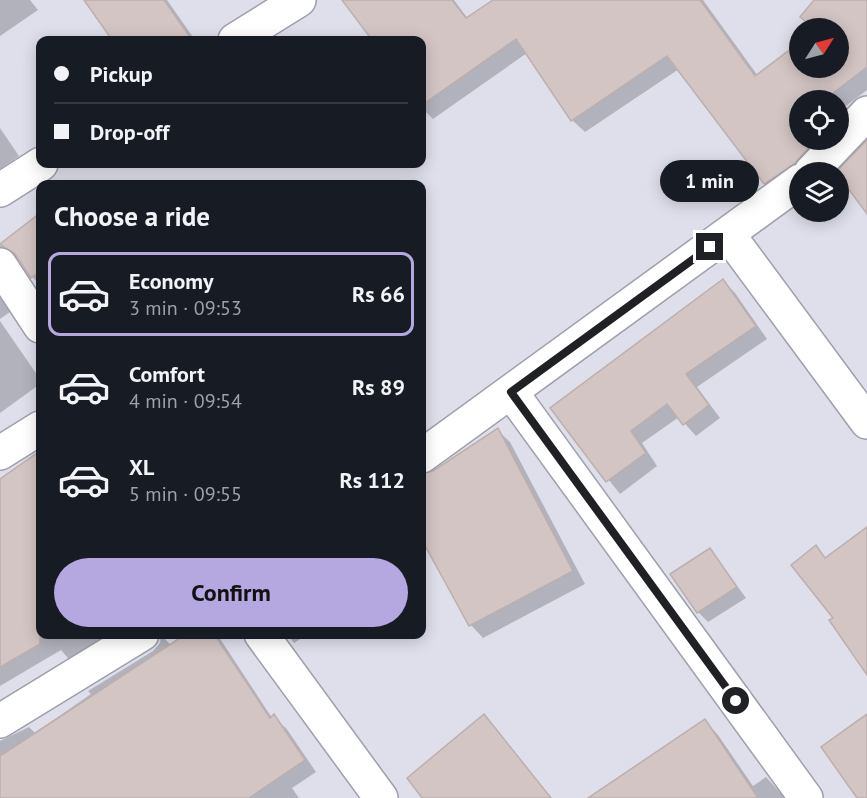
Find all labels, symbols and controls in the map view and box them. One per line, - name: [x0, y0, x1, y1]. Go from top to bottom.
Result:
- north arrow: [789, 18, 849, 78]
- map controls: [789, 18, 849, 222]
- text: Pickup: [90, 60, 153, 88]
- button: locate: [789, 90, 849, 150]
- text: Drop-off: [90, 118, 169, 146]
- callout: 1 min: [660, 160, 760, 202]
- button: layers: [789, 162, 849, 222]
- text: 1 min: [685, 168, 734, 194]
- text: Choose a ride: [54, 199, 210, 233]
- route end: [696, 233, 723, 260]
- icon: car: [57, 267, 111, 321]
- text: Economy: [129, 267, 213, 295]
- text: Rs 66: [352, 280, 405, 308]
- text: 3 min · 09:53: [129, 295, 242, 321]
- icon: car: [57, 360, 111, 414]
- text: Comfort: [129, 360, 205, 388]
- text: Rs 89: [352, 373, 405, 401]
- text: 4 min · 09:54: [129, 388, 242, 414]
- icon: car: [57, 453, 111, 507]
- text: XL: [129, 453, 154, 481]
- text: Rs 112: [339, 466, 405, 494]
- text: 5 min · 09:55: [129, 481, 242, 507]
- button: Confirm: [54, 558, 408, 627]
- route start: [722, 687, 749, 714]

